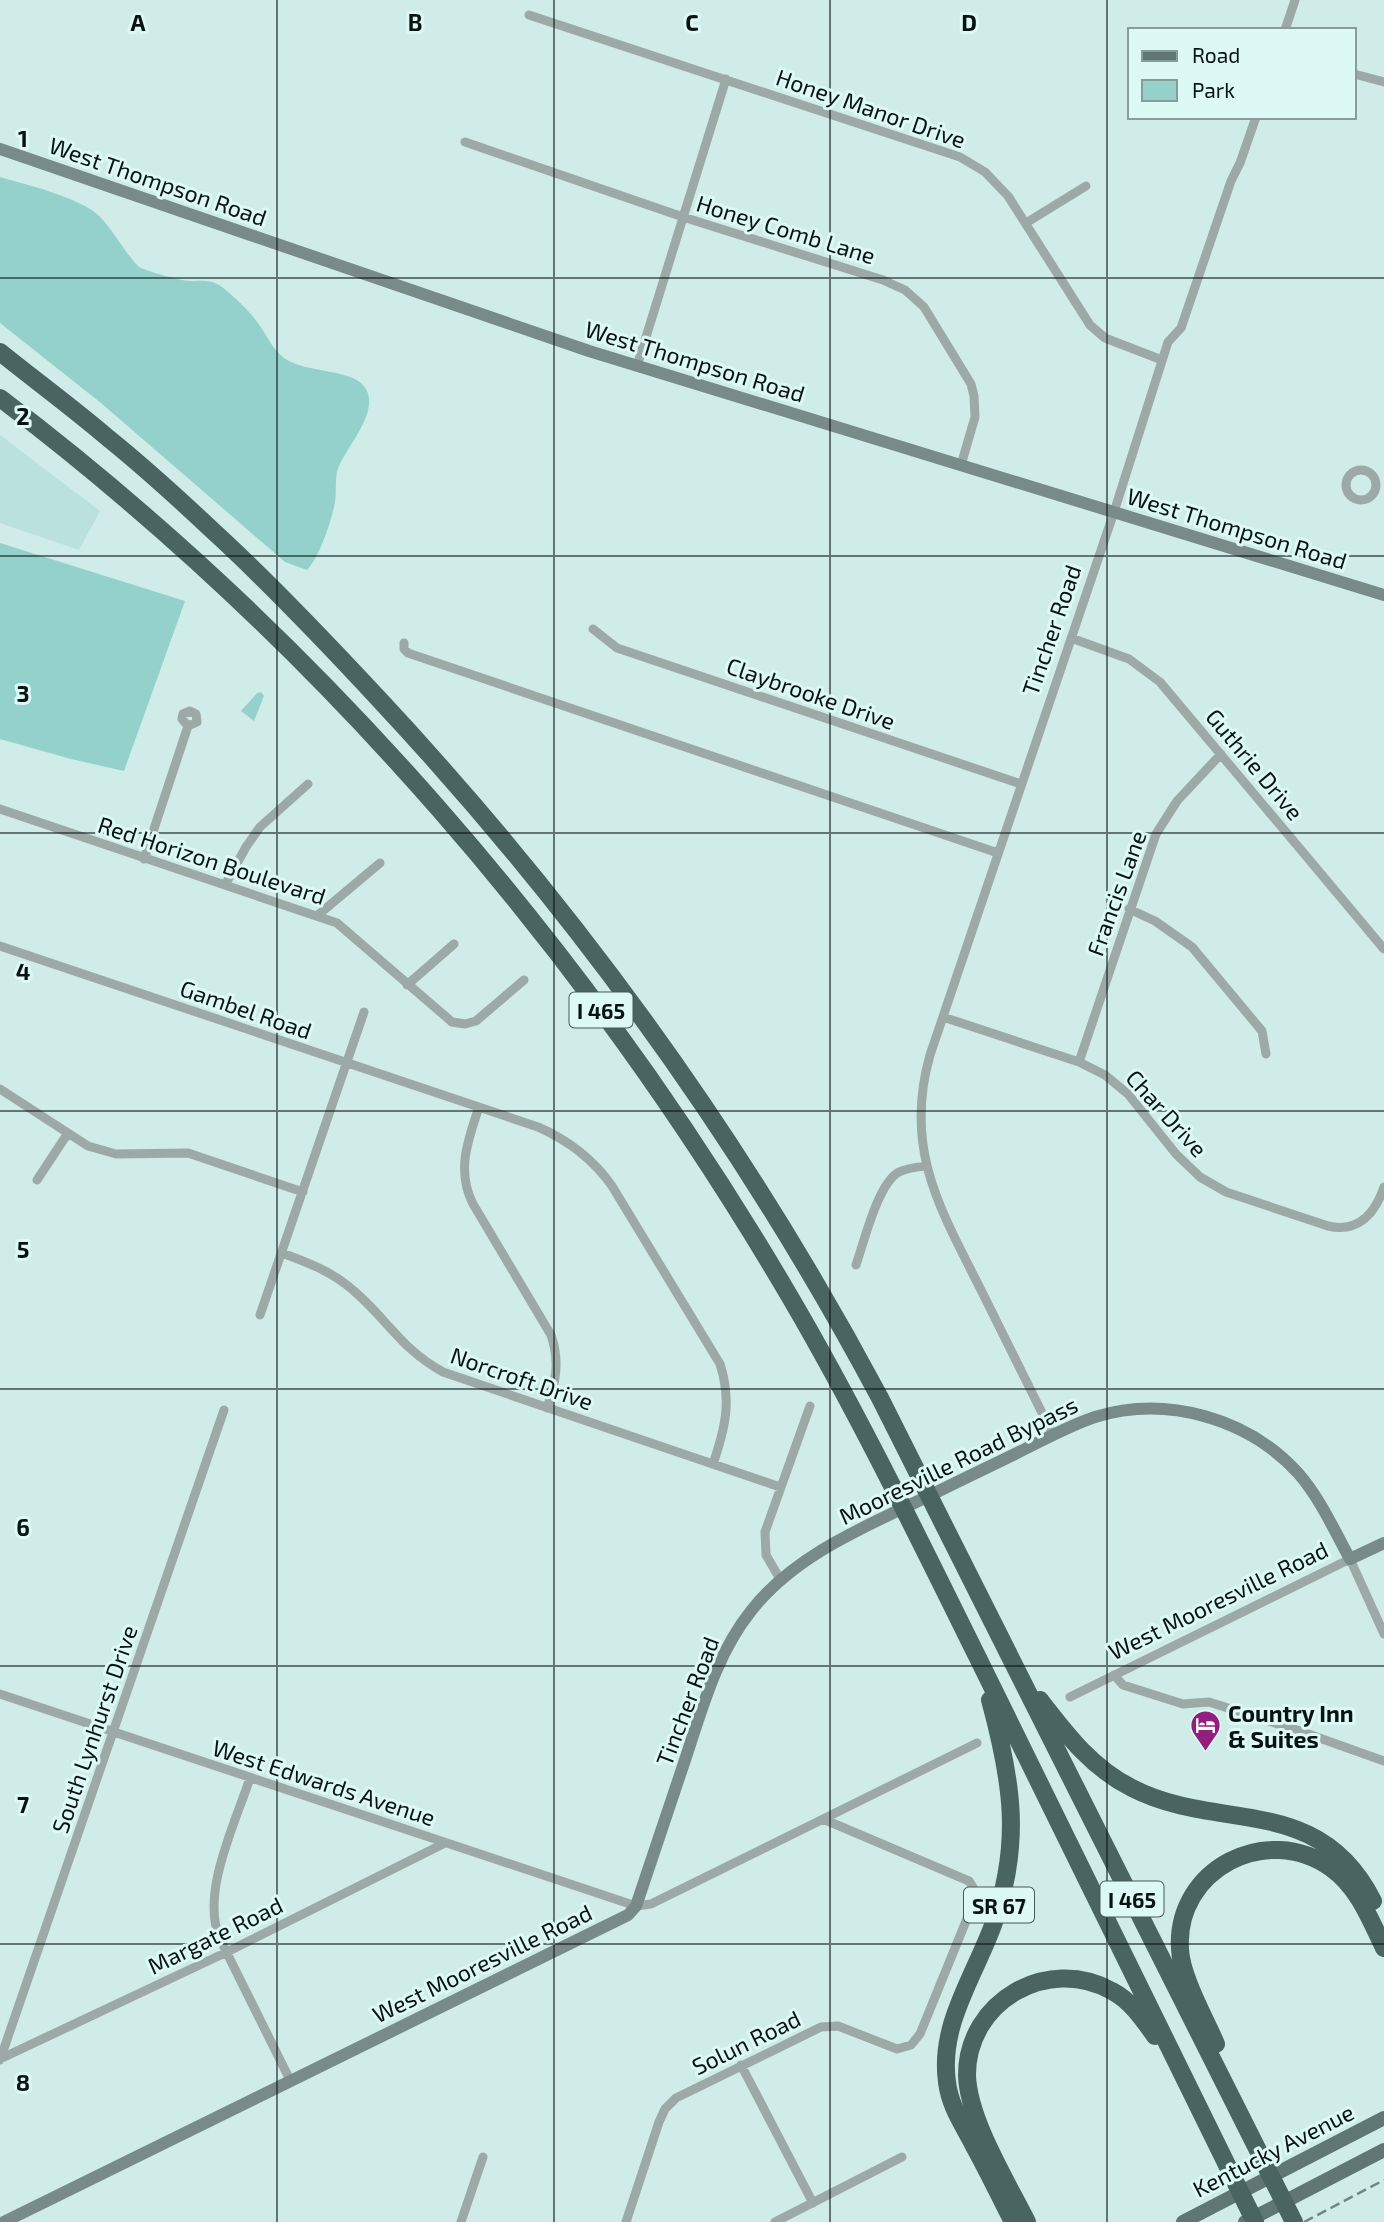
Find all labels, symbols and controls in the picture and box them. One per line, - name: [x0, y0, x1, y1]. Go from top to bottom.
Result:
- text: A: [130, 8, 146, 36]
- text: B: [408, 8, 422, 36]
- text: C: [685, 8, 699, 36]
- text: D: [961, 8, 977, 36]
- legend: [1128, 28, 1356, 119]
- text: Road: [1192, 42, 1240, 67]
- street label: Honey Manor Drive: [773, 62, 969, 154]
- text: Park: [1192, 77, 1235, 102]
- text: 1: [18, 124, 28, 152]
- street label: West Thompson Road: [46, 131, 270, 231]
- street label: Honey Comb Lane: [693, 188, 879, 270]
- street label: West Thompson Road: [582, 314, 808, 408]
- text: 2: [16, 402, 30, 430]
- street label: West Thompson Road: [1124, 481, 1350, 575]
- street label: Tincher Road: [1016, 561, 1086, 699]
- street label: Claybrooke Drive: [723, 651, 899, 735]
- text: 3: [16, 679, 30, 707]
- street label: Guthrie Drive: [1200, 703, 1310, 825]
- street label: Red Horizon Boulevard: [95, 810, 329, 910]
- street label: Francis Lane: [1080, 827, 1152, 959]
- text: 4: [16, 957, 30, 985]
- street label: Gambel Road: [177, 973, 315, 1045]
- road number: I 465: [570, 992, 632, 1028]
- street label: Char Drive: [1121, 1064, 1213, 1162]
- text: 5: [17, 1235, 29, 1263]
- street label: Norcroft Drive: [447, 1341, 597, 1415]
- street label: Mooresville Road Bypass: [834, 1390, 1082, 1530]
- text: 6: [16, 1513, 30, 1541]
- street label: West Mooresville Road: [1104, 1535, 1332, 1665]
- street label: South Lynhurst Drive: [45, 1621, 143, 1837]
- street label: Tincher Road: [650, 1632, 724, 1770]
- place label: Country Inn & Suites: [1228, 1699, 1354, 1753]
- hotel icon: Country Inn & Suites: [1188, 1709, 1222, 1753]
- street label: West Edwards Avenue: [209, 1733, 439, 1831]
- text: 7: [17, 1790, 29, 1818]
- road number: I 465: [1100, 1882, 1164, 1916]
- road number: SR 67: [964, 1888, 1034, 1923]
- street label: Margate Road: [143, 1890, 287, 1980]
- street label: West Mooresville Road: [368, 1898, 596, 2028]
- street label: Solun Road: [687, 2004, 805, 2080]
- text: 8: [16, 2068, 30, 2096]
- street label: Kentucky Avenue: [1188, 2097, 1358, 2203]

